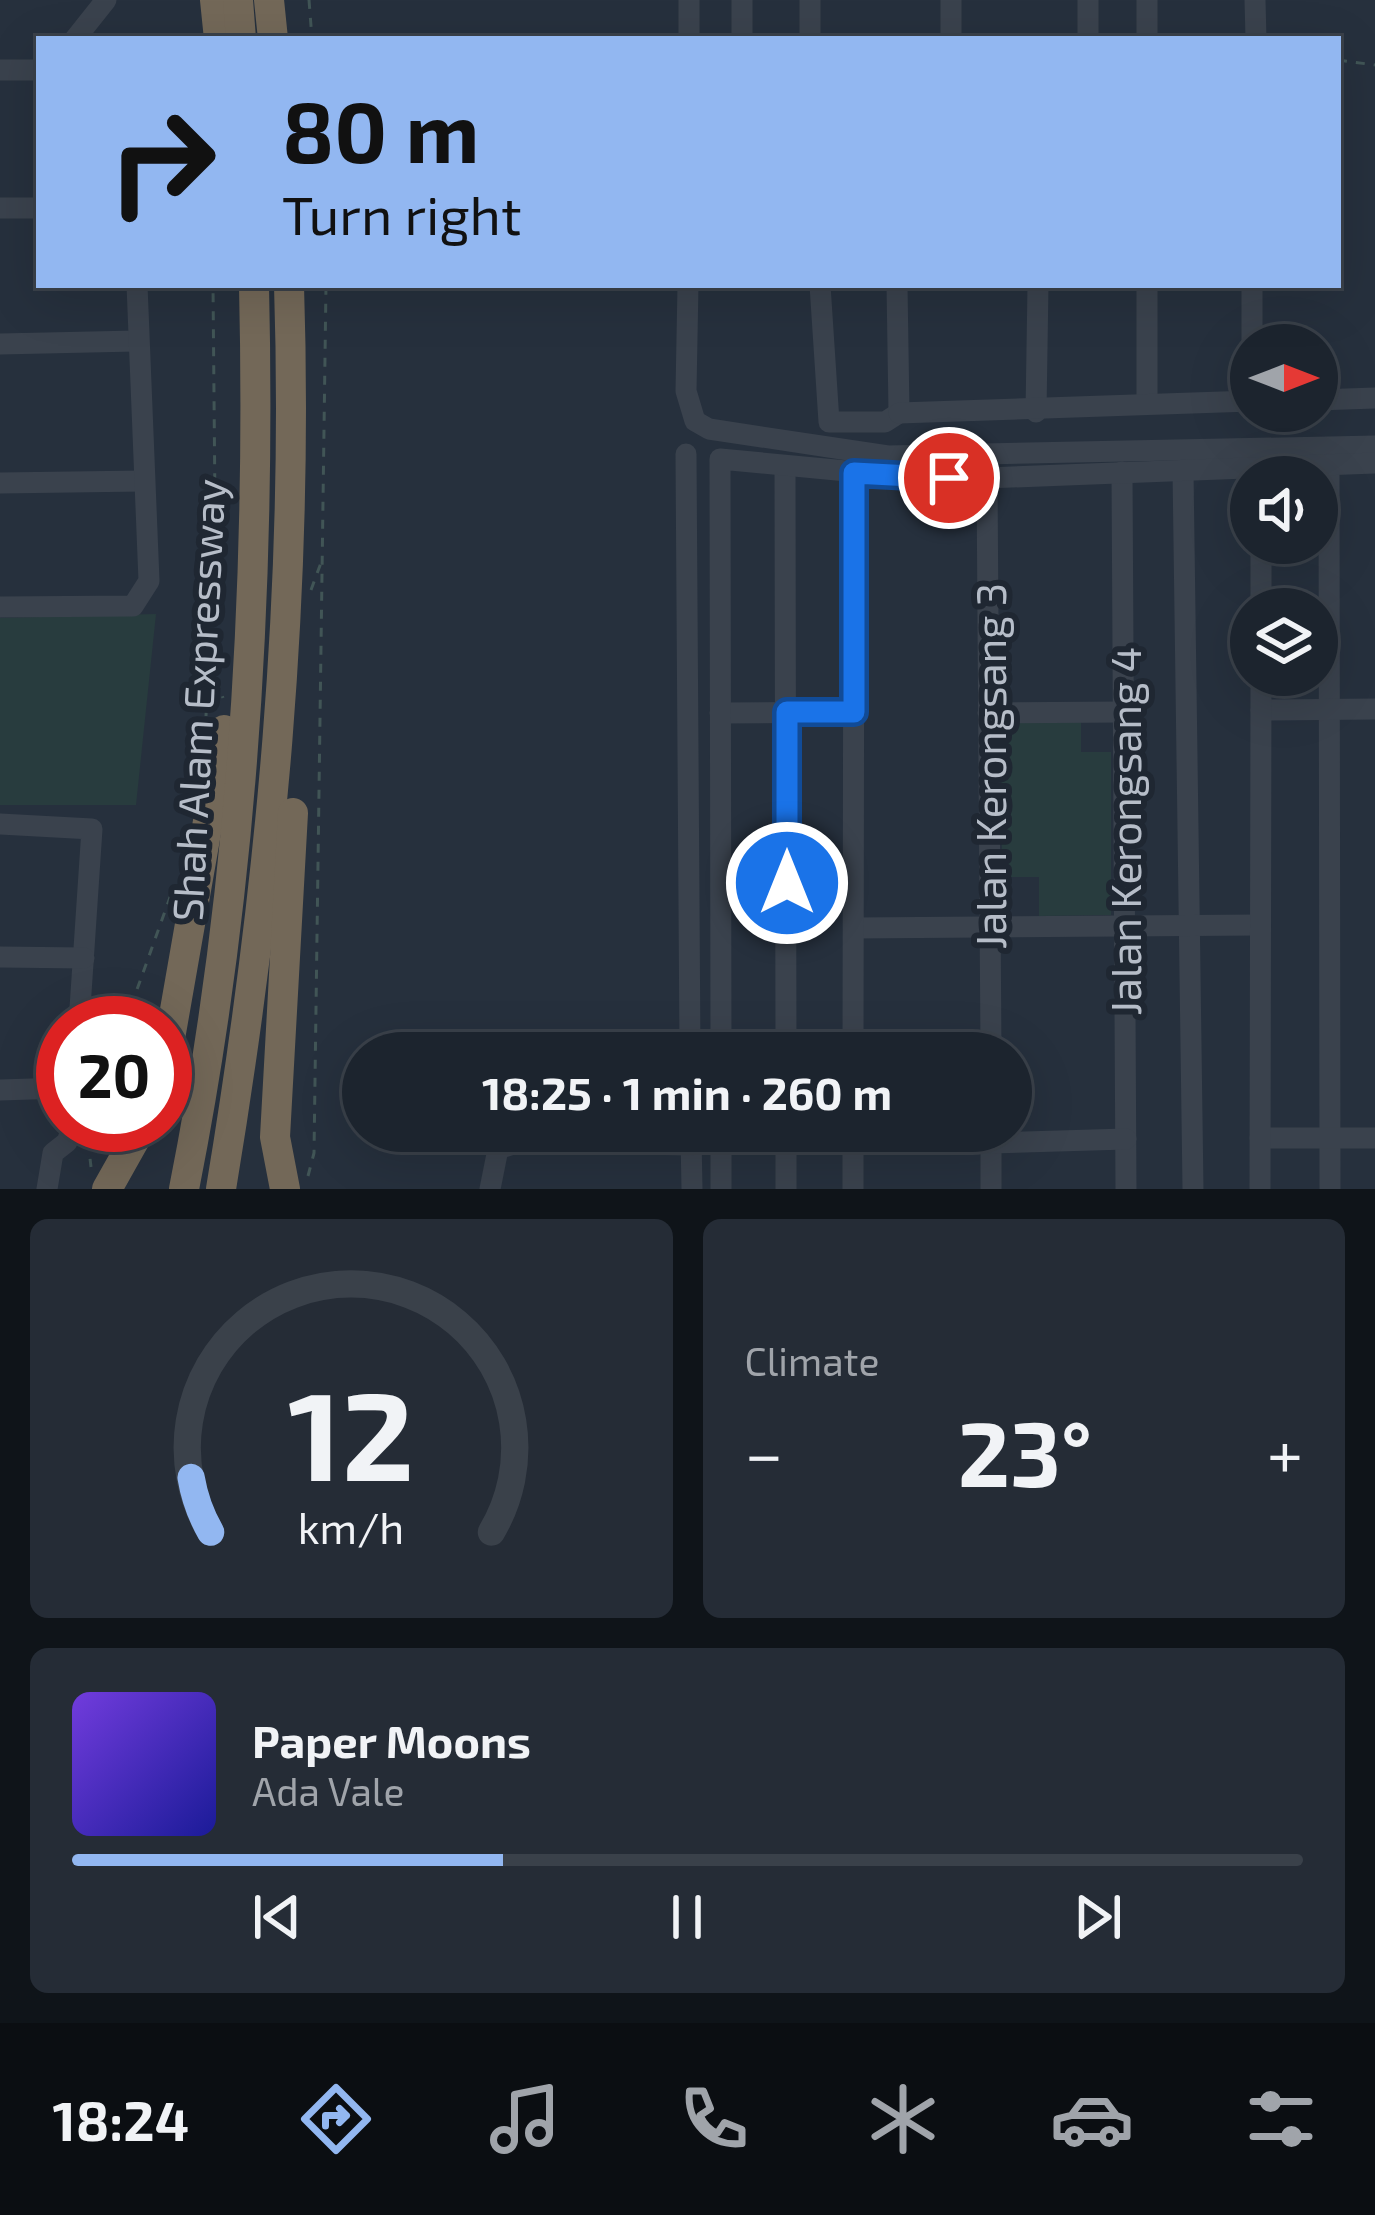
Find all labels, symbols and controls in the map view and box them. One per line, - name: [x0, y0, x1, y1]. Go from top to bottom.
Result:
- text: 80 m: [282, 79, 479, 180]
- icon: right: [84, 84, 240, 240]
- text: Turn right: [282, 181, 522, 246]
- north arrow: [1230, 324, 1338, 432]
- map controls: [1230, 324, 1338, 696]
- pin: [898, 427, 1000, 529]
- icon: arrive: [916, 445, 982, 511]
- button: sound: [1230, 456, 1338, 564]
- street label: Shah Alam Expressway: [160, 478, 234, 922]
- street label: Jalan Kerongsang 3: [964, 583, 1014, 949]
- button: layers: [1230, 588, 1338, 696]
- street label: Jalan Kerongsang 4: [1099, 647, 1149, 1015]
- position arrow: [724, 820, 850, 946]
- speed limit sign: 20: [36, 996, 192, 1152]
- text: 18:25 · 1 min · 260 m: [482, 1065, 892, 1119]
- text: Climate: [745, 1337, 879, 1384]
- text: 12: [288, 1356, 414, 1506]
- text: 23°: [958, 1397, 1092, 1505]
- text: −: [745, 1412, 783, 1491]
- text: +: [1267, 1412, 1303, 1491]
- text: km/h: [298, 1500, 404, 1552]
- text: Paper Moons: [252, 1713, 531, 1767]
- text: Ada Vale: [252, 1767, 404, 1814]
- icon: previous: [244, 1884, 310, 1950]
- icon: pause: [654, 1884, 720, 1950]
- icon: next: [1065, 1884, 1131, 1950]
- icon: directions: [294, 2077, 378, 2161]
- icon: music: [483, 2077, 567, 2161]
- icon: phone: [672, 2077, 756, 2161]
- icon: climate: [861, 2077, 945, 2161]
- icon: car: [1050, 2077, 1134, 2161]
- icon: filters: [1239, 2077, 1323, 2161]
- text: 18:24: [52, 2087, 189, 2152]

